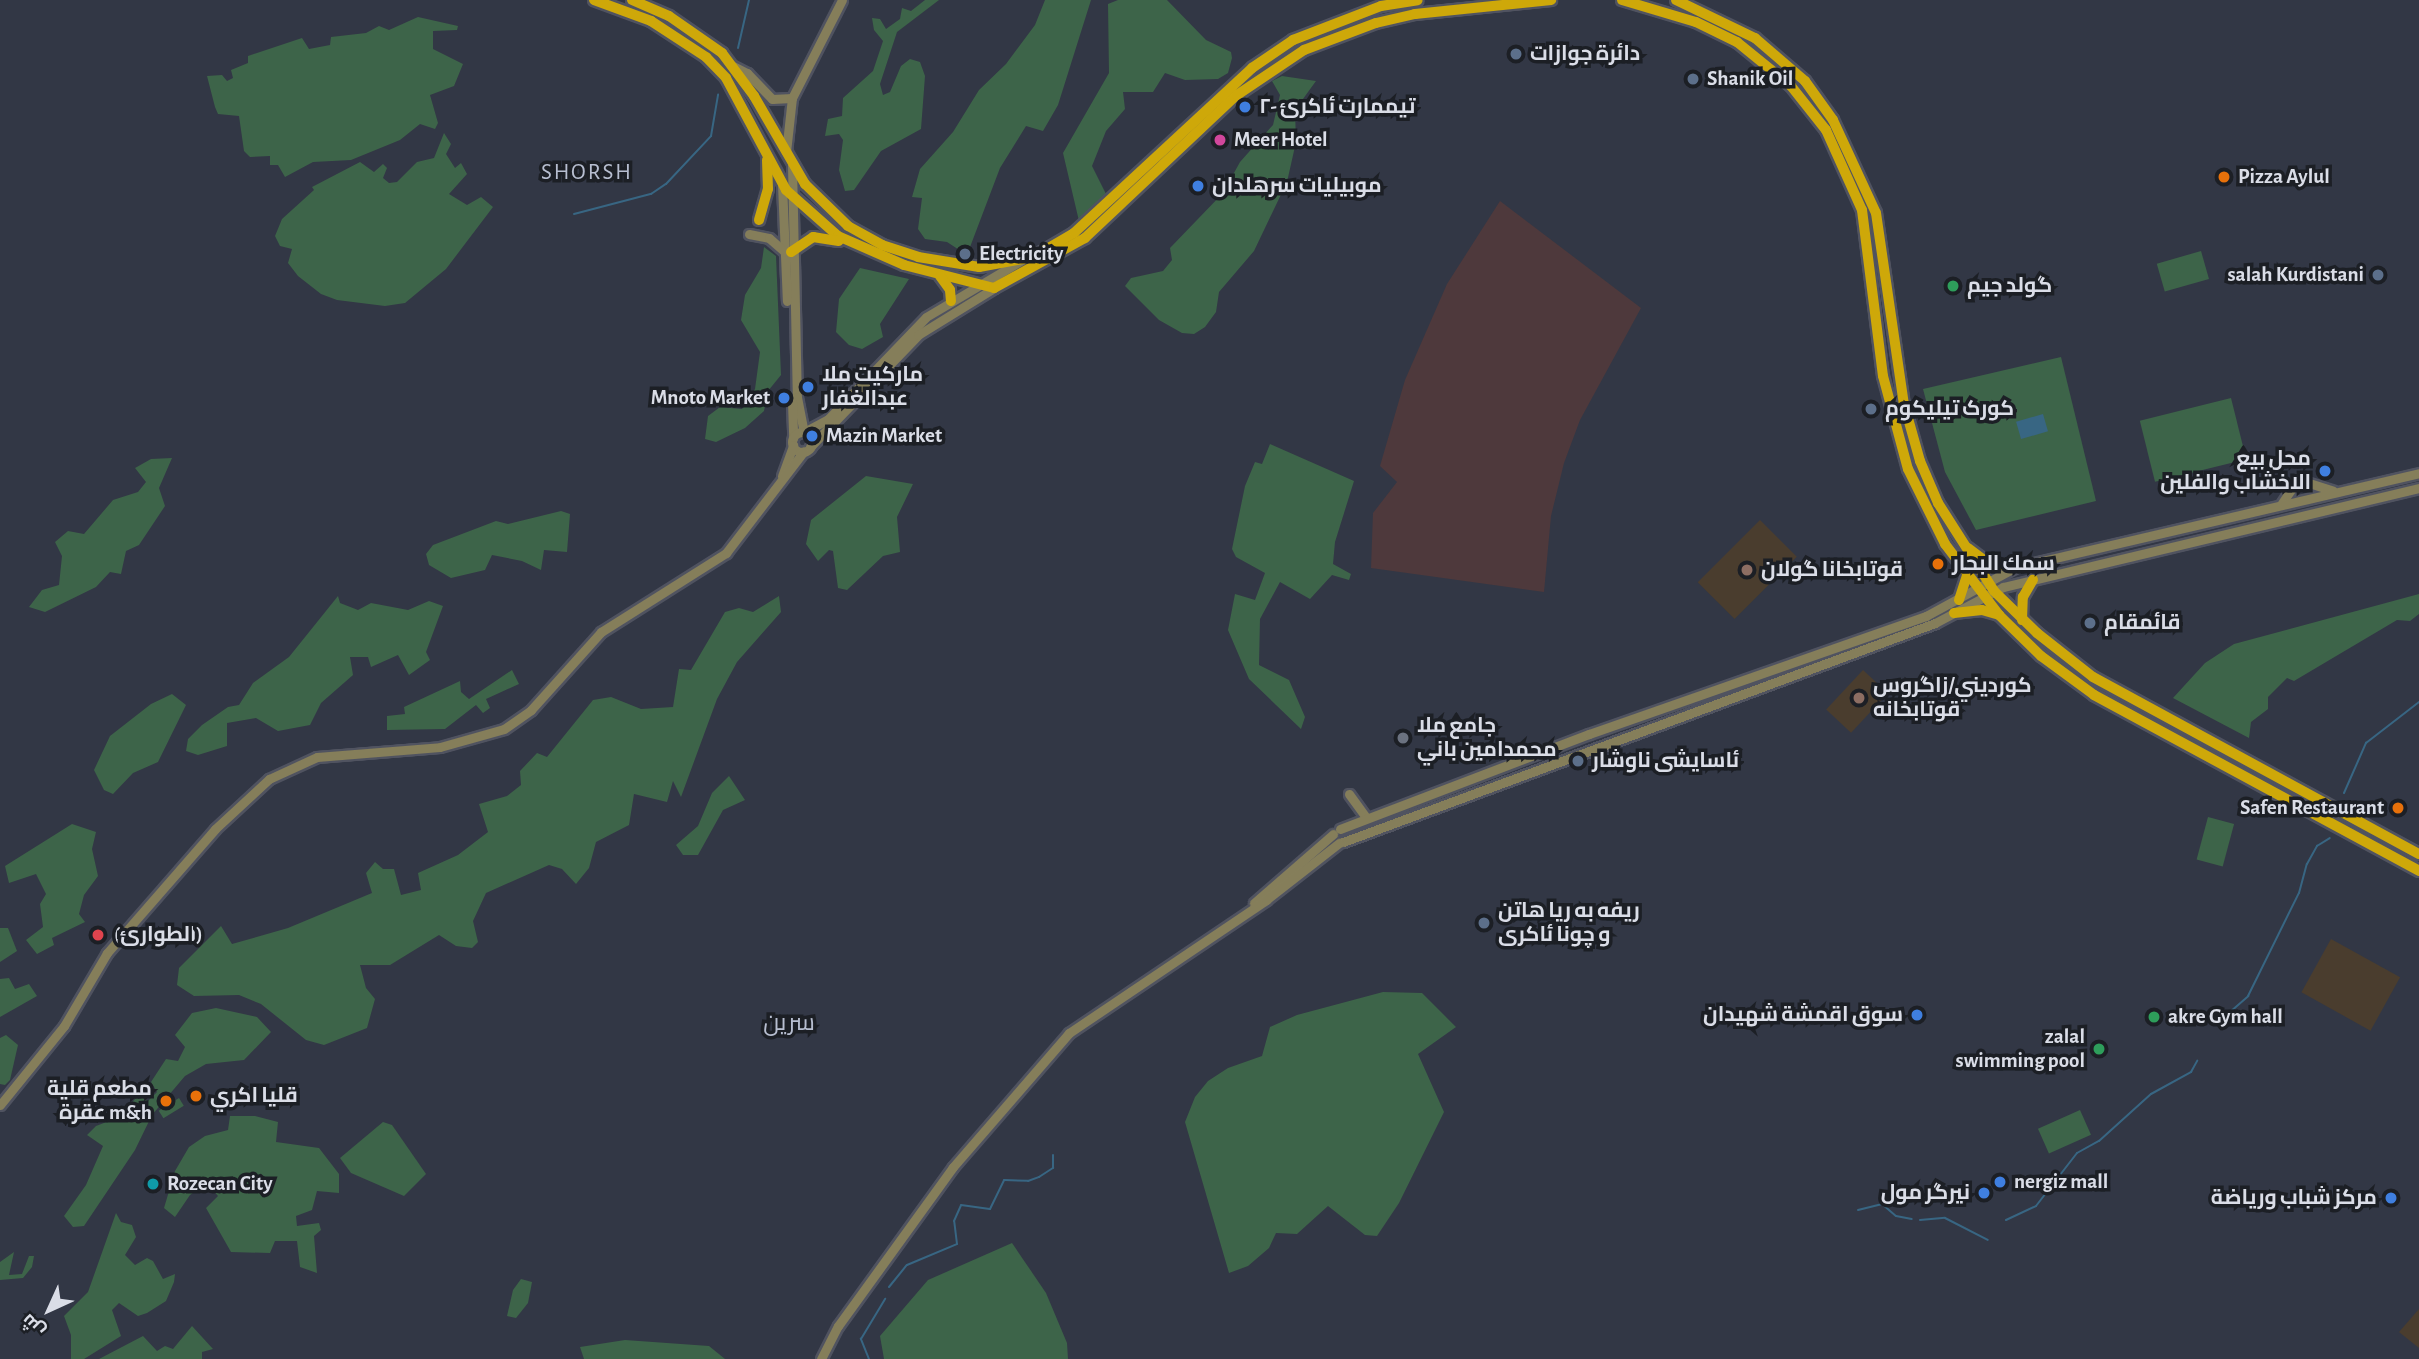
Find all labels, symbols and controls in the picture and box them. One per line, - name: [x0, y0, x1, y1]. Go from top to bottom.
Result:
- place label: دائرة جوازات: [1530, 41, 1640, 67]
- marker: دائرة جوازات: [1508, 46, 1524, 62]
- place label: Shanik Oil: [1707, 66, 1793, 92]
- marker: Shanik Oil: [1685, 71, 1701, 87]
- place label: تيممارت ئاكرئ -٢: [1259, 94, 1415, 120]
- marker: تيممارت ئاكرئ -٢: [1237, 99, 1253, 115]
- place label: Meer Hotel: [1234, 127, 1328, 153]
- marker: Meer Hotel: [1212, 132, 1228, 148]
- district label: SHORSH: [542, 159, 632, 187]
- place label: Pizza Aylul: [2238, 164, 2330, 190]
- marker: Pizza Aylul: [2216, 169, 2232, 185]
- place label: موبيليات سرهلدان: [1212, 173, 1382, 199]
- marker: موبيليات سرهلدان: [1190, 178, 1206, 194]
- place label: Electricity: [979, 241, 1063, 267]
- marker: Electricity: [957, 246, 973, 262]
- place label: salah Kurdistani: [2228, 262, 2364, 288]
- marker: salah Kurdistani: [2370, 267, 2386, 283]
- place label: گولد جیم: [1967, 273, 2052, 299]
- marker: گولد جیم: [1945, 278, 1961, 294]
- place label: ماركيت ملا عبدالغفار: [822, 362, 923, 412]
- marker: ماركيت ملا عبدالغفار: [800, 379, 816, 395]
- place label: Mnoto Market: [651, 385, 770, 411]
- marker: Mnoto Market: [776, 390, 792, 406]
- place label: کورک تيليكوم: [1885, 396, 2014, 422]
- marker: کورک تيليكوم: [1863, 401, 1879, 417]
- place label: Mazin Market: [826, 423, 942, 449]
- marker: Mazin Market: [804, 428, 820, 444]
- place label: محل بيع الاخشاب والفلين: [2160, 446, 2311, 496]
- marker: محل بيع الاخشاب والفلين: [2317, 463, 2333, 479]
- place label: سمك البحار: [1952, 551, 2055, 577]
- marker: سمك البحار: [1930, 556, 1946, 572]
- place label: قوتابخانا گولان: [1761, 557, 1903, 583]
- marker: قوتابخانا گولان: [1739, 562, 1755, 578]
- place label: قائمقام: [2104, 610, 2181, 636]
- marker: قائمقام: [2082, 615, 2098, 631]
- place label: كورديني/زاگروس قوتابخانه‌: [1873, 673, 2032, 723]
- marker: كورديني/زاگروس قوتابخانه‌: [1851, 690, 1867, 706]
- place label: جامع ملا محمدامين باني: [1417, 713, 1557, 763]
- marker: جامع ملا محمدامين باني: [1395, 730, 1411, 746]
- place label: ئاسايشى ناوشار: [1592, 748, 1739, 774]
- marker: ئاسايشى ناوشار: [1570, 753, 1586, 769]
- place label: Safen Restaurant: [2240, 795, 2384, 821]
- marker: Safen Restaurant: [2390, 800, 2406, 816]
- place label: ريفه به ريا هاتن و چونا ئاكرى: [1498, 898, 1640, 948]
- marker: ريفه به ريا هاتن و چونا ئاكرى: [1476, 915, 1492, 931]
- place label: (الطوارئ): [114, 922, 203, 948]
- marker: (الطوارئ): [88, 925, 108, 945]
- place label: سوق اقمشة شهيدان: [1703, 1002, 1903, 1028]
- place label: akre Gym hall: [2168, 1004, 2283, 1030]
- marker: سوق اقمشة شهيدان: [1909, 1007, 1925, 1023]
- marker: akre Gym hall: [2146, 1009, 2162, 1025]
- district label: سرين: [763, 1010, 815, 1038]
- place label: zalal swimming pool: [1956, 1024, 2085, 1074]
- marker: zalal swimming pool: [2091, 1041, 2107, 1057]
- place label: مطعم قلية عقرة m&h: [47, 1076, 152, 1126]
- place label: قليا اكري: [210, 1083, 298, 1109]
- marker: قليا اكري: [188, 1088, 204, 1104]
- marker: مطعم قلية عقرة m&h: [158, 1093, 174, 1109]
- place label: nergiz mall: [2014, 1169, 2108, 1195]
- place label: Rozecan City: [167, 1171, 273, 1197]
- marker: nergiz mall: [1992, 1174, 2008, 1190]
- marker: Rozecan City: [145, 1176, 161, 1192]
- place label: نيرگر مول: [1881, 1180, 1970, 1206]
- marker: نيرگر مول: [1976, 1185, 1992, 1201]
- place label: مركز شباب ورياضة: [2211, 1185, 2377, 1211]
- marker: مركز شباب ورياضة: [2383, 1190, 2399, 1206]
- north arrow: [14, 1275, 84, 1345]
- text: ش: [18, 1310, 49, 1341]

